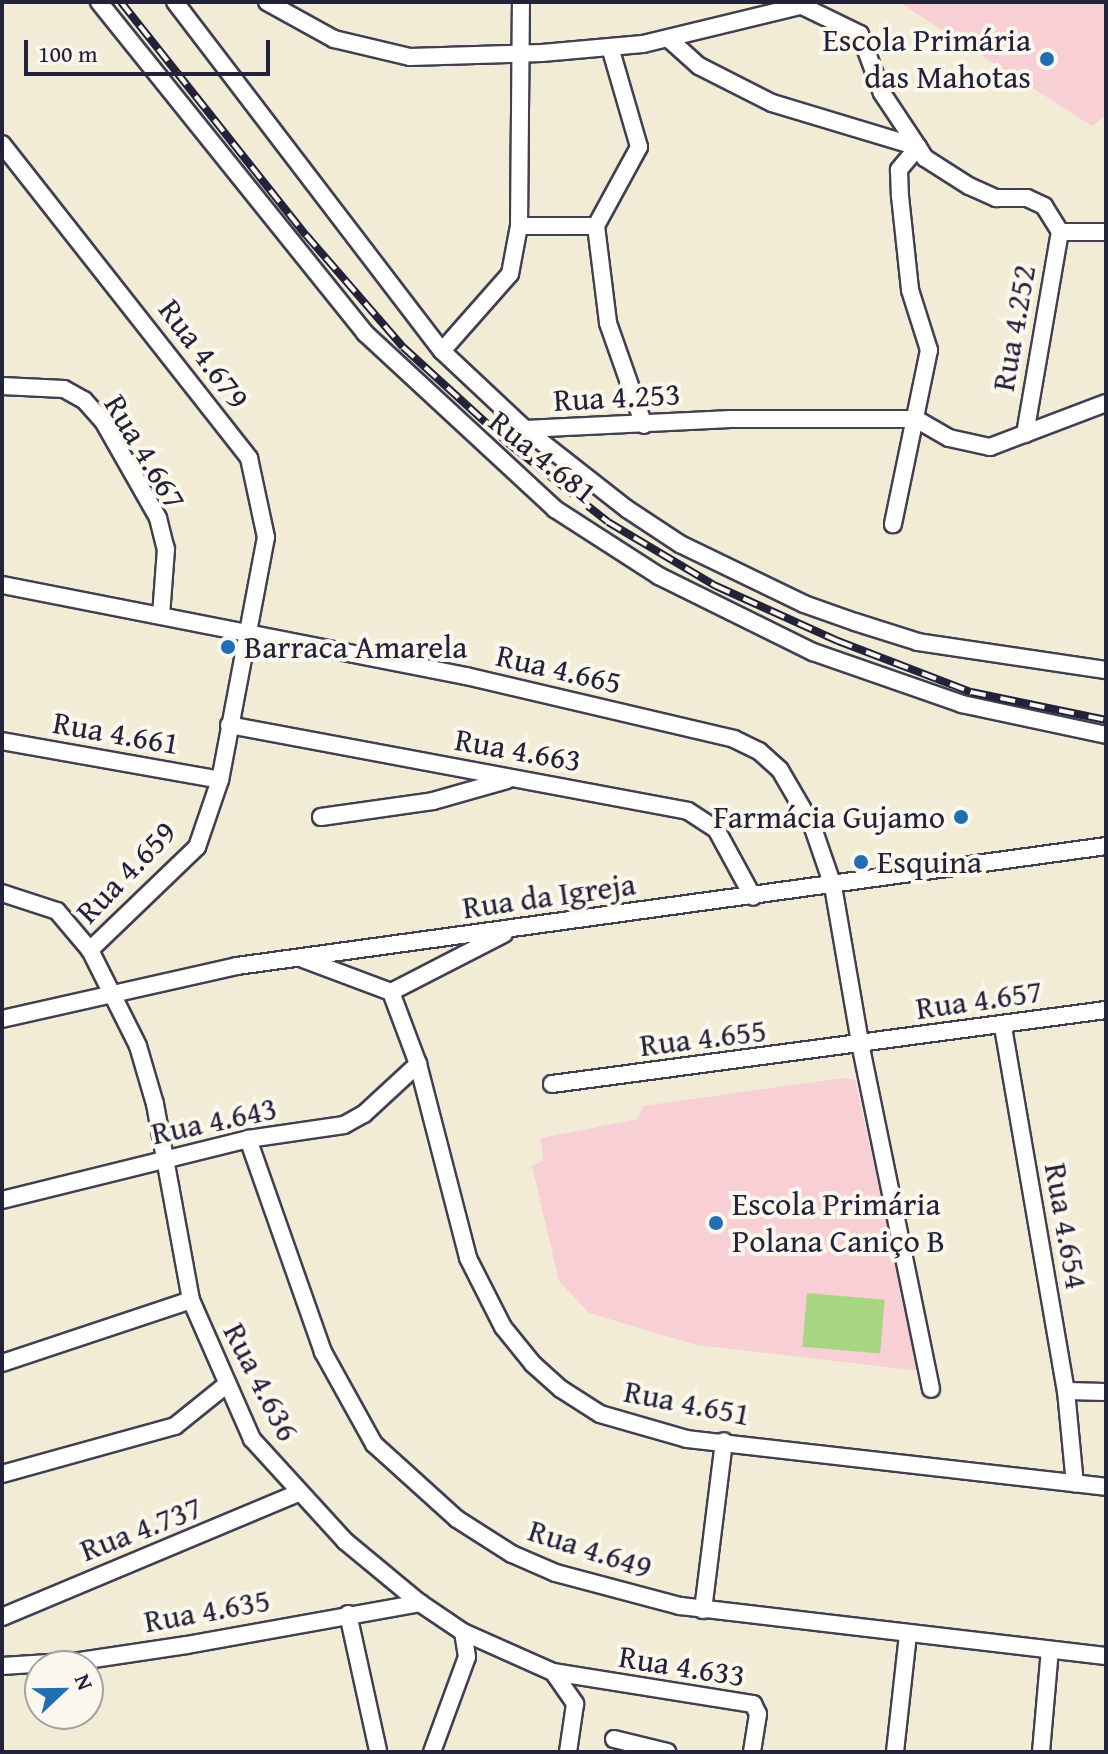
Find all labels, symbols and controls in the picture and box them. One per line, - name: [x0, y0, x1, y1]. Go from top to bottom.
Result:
- place label: Escola Primária das Mahotas: [822, 22, 1031, 97]
- scale bar: [28, 24, 274, 74]
- text: 100 m: [38, 36, 98, 71]
- marker: Escola Primária das Mahotas: [1038, 50, 1056, 68]
- street label: Rua 4.252: [984, 262, 1044, 394]
- street label: Rua 4.679: [150, 292, 258, 416]
- street label: Rua 4.253: [552, 374, 682, 420]
- street label: Rua 4.667: [96, 388, 194, 516]
- street label: Rua 4.681: [481, 402, 605, 512]
- place label: Barraca Amarela: [244, 628, 467, 666]
- street label: Rua 4.665: [493, 636, 625, 702]
- marker: Barraca Amarela: [219, 638, 237, 656]
- street label: Rua 4.661: [50, 703, 182, 763]
- street label: Rua 4.663: [452, 720, 584, 780]
- place label: Farmácia Gujamo: [713, 798, 945, 836]
- marker: Farmácia Gujamo: [952, 808, 970, 826]
- street label: Rua 4.659: [68, 813, 184, 931]
- place label: Esquina: [877, 843, 982, 881]
- marker: Esquina: [852, 853, 870, 871]
- street label: Rua da Igreja: [460, 865, 638, 927]
- street label: Rua 4.657: [913, 972, 1045, 1028]
- street label: Rua 4.655: [637, 1011, 769, 1065]
- street label: Rua 4.643: [148, 1089, 280, 1153]
- street label: Rua 4.654: [1036, 1160, 1096, 1292]
- place label: Escola Primária Polana Caniço B: [732, 1186, 945, 1261]
- marker: Escola Primária Polana Caniço B: [707, 1214, 725, 1232]
- street label: Rua 4.636: [215, 1317, 307, 1447]
- street label: Rua 4.651: [621, 1372, 753, 1434]
- street label: Rua 4.737: [75, 1488, 207, 1570]
- street label: Rua 4.649: [524, 1511, 656, 1587]
- street label: Rua 4.635: [141, 1581, 273, 1641]
- street label: Rua 4.633: [616, 1637, 748, 1695]
- north arrow: [24, 1650, 104, 1730]
- text: N: [67, 1669, 102, 1695]

